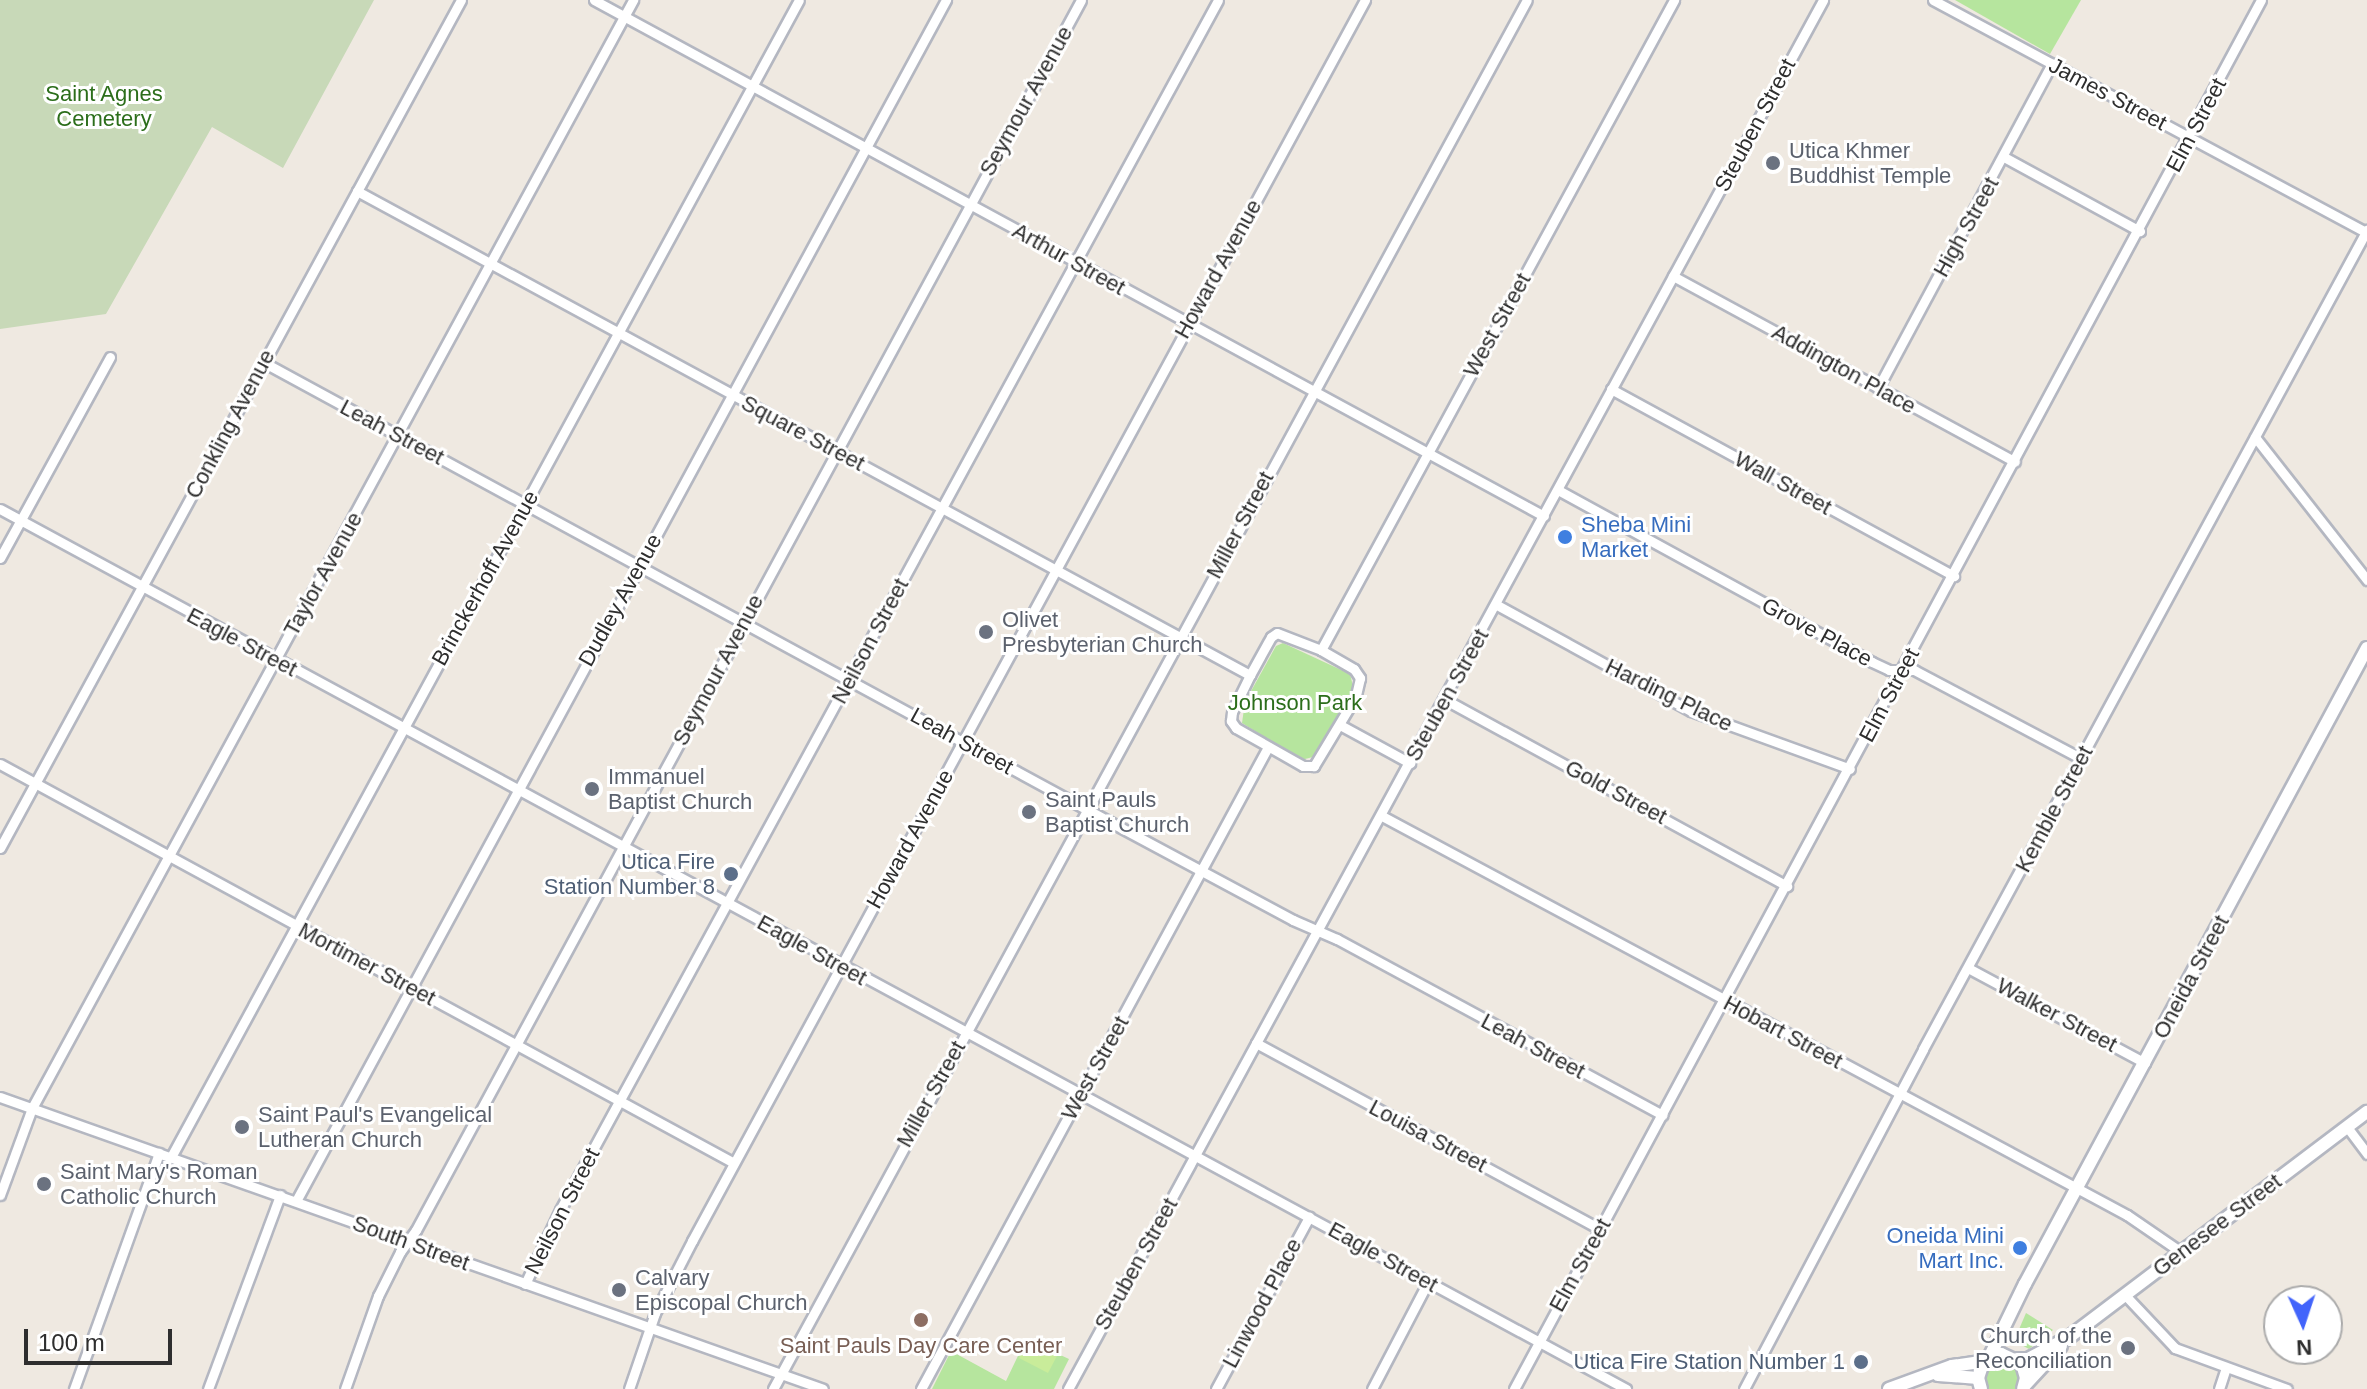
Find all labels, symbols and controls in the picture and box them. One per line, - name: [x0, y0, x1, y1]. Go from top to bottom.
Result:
- street label: Seymour Avenue: [974, 21, 1078, 181]
- street label: James Street: [2045, 52, 2171, 136]
- street label: Steuben Street: [1709, 54, 1801, 196]
- street label: Elm Street: [2160, 73, 2232, 177]
- park label: Saint Agnes Cemetery: [45, 80, 163, 132]
- place label: Utica Khmer Buddhist Temple: [1789, 137, 1952, 188]
- marker: Utica Khmer Buddhist Temple: [1764, 154, 1782, 172]
- street label: High Street: [1928, 172, 2004, 282]
- street label: Howard Avenue: [1169, 194, 1267, 344]
- street label: Arthur Street: [1008, 217, 1130, 301]
- street label: West Street: [1458, 269, 1536, 381]
- street label: Addington Place: [1768, 319, 1920, 419]
- street label: Conkling Avenue: [179, 345, 281, 503]
- street label: Square Street: [737, 389, 869, 477]
- street label: Leah Street: [336, 394, 448, 470]
- street label: Wall Street: [1730, 446, 1836, 520]
- street label: Miller Street: [1201, 467, 1279, 583]
- street label: Brinckerhoff Avenue: [426, 485, 544, 671]
- street label: Taylor Avenue: [278, 507, 368, 641]
- place label: Sheba Mini Market: [1581, 511, 1691, 562]
- marker: Sheba Mini Market: [1556, 528, 1574, 546]
- street label: Dudley Avenue: [572, 529, 668, 671]
- street label: Neilson Street: [826, 574, 914, 708]
- street label: Seymour Avenue: [667, 589, 769, 751]
- street label: Grove Place: [1757, 592, 1877, 672]
- street label: Eagle Street: [182, 602, 302, 682]
- place label: Olivet Presbyterian Church: [1002, 606, 1203, 658]
- marker: Olivet Presbyterian Church: [977, 623, 995, 641]
- street label: Steuben Street: [1400, 624, 1494, 766]
- street label: Elm Street: [1853, 643, 1925, 747]
- street label: Harding Place: [1601, 653, 1737, 737]
- park label: Johnson Park: [1228, 690, 1362, 716]
- street label: Leah Street: [906, 702, 1018, 780]
- street label: Kemble Street: [2010, 741, 2098, 877]
- street label: Gold Street: [1561, 754, 1671, 830]
- place label: Immanuel Baptist Church: [608, 763, 752, 814]
- street label: Howard Avenue: [861, 764, 959, 914]
- marker: Immanuel Baptist Church: [583, 780, 601, 798]
- place label: Saint Pauls Baptist Church: [1045, 786, 1189, 838]
- marker: Saint Pauls Baptist Church: [1020, 803, 1038, 821]
- place label: Utica Fire Station Number 8: [544, 848, 715, 900]
- marker: Utica Fire Station Number 8: [722, 865, 740, 883]
- street label: Eagle Street: [753, 909, 871, 991]
- street label: Oneida Street: [2147, 911, 2235, 1043]
- street label: Mortimer Street: [294, 917, 440, 1011]
- street label: Walker Street: [1992, 972, 2122, 1058]
- street label: Hobart Street: [1719, 990, 1847, 1074]
- street label: Leah Street: [1477, 1008, 1589, 1084]
- street label: West Street: [1056, 1012, 1134, 1124]
- street label: Miller Street: [891, 1036, 971, 1152]
- street label: Louisa Street: [1365, 1094, 1491, 1178]
- place label: Saint Paul's Evangelical Lutheran Church: [258, 1101, 492, 1152]
- marker: Saint Paul's Evangelical Lutheran Church: [233, 1118, 251, 1136]
- street label: Neilson Street: [519, 1143, 605, 1279]
- place label: Saint Mary's Roman Catholic Church: [60, 1158, 257, 1210]
- street label: Genesee Street: [2148, 1168, 2286, 1282]
- marker: Saint Mary's Roman Catholic Church: [35, 1175, 53, 1193]
- street label: Steuben Street: [1089, 1193, 1183, 1335]
- street label: South Street: [349, 1210, 473, 1276]
- street label: Elm Street: [1544, 1214, 1616, 1316]
- street label: Eagle Street: [1324, 1216, 1442, 1298]
- place label: Oneida Mini Mart Inc.: [1887, 1222, 2004, 1274]
- street label: Linwood Place: [1217, 1234, 1307, 1372]
- marker: Oneida Mini Mart Inc.: [2011, 1239, 2029, 1257]
- place label: Calvary Episcopal Church: [635, 1264, 807, 1316]
- marker: Calvary Episcopal Church: [610, 1281, 628, 1299]
- north arrow: [2263, 1285, 2343, 1365]
- marker: Saint Pauls Day Care Center: [912, 1311, 930, 1329]
- scale bar: [28, 1313, 176, 1363]
- place label: Church of the Reconciliation: [1975, 1322, 2112, 1374]
- text: 100 m: [38, 1329, 105, 1356]
- place label: Saint Pauls Day Care Center: [780, 1333, 1062, 1359]
- text: N: [2296, 1335, 2313, 1360]
- marker: Church of the Reconciliation: [2119, 1339, 2137, 1357]
- place label: Utica Fire Station Number 1: [1574, 1349, 1845, 1375]
- marker: Utica Fire Station Number 1: [1852, 1353, 1870, 1371]

